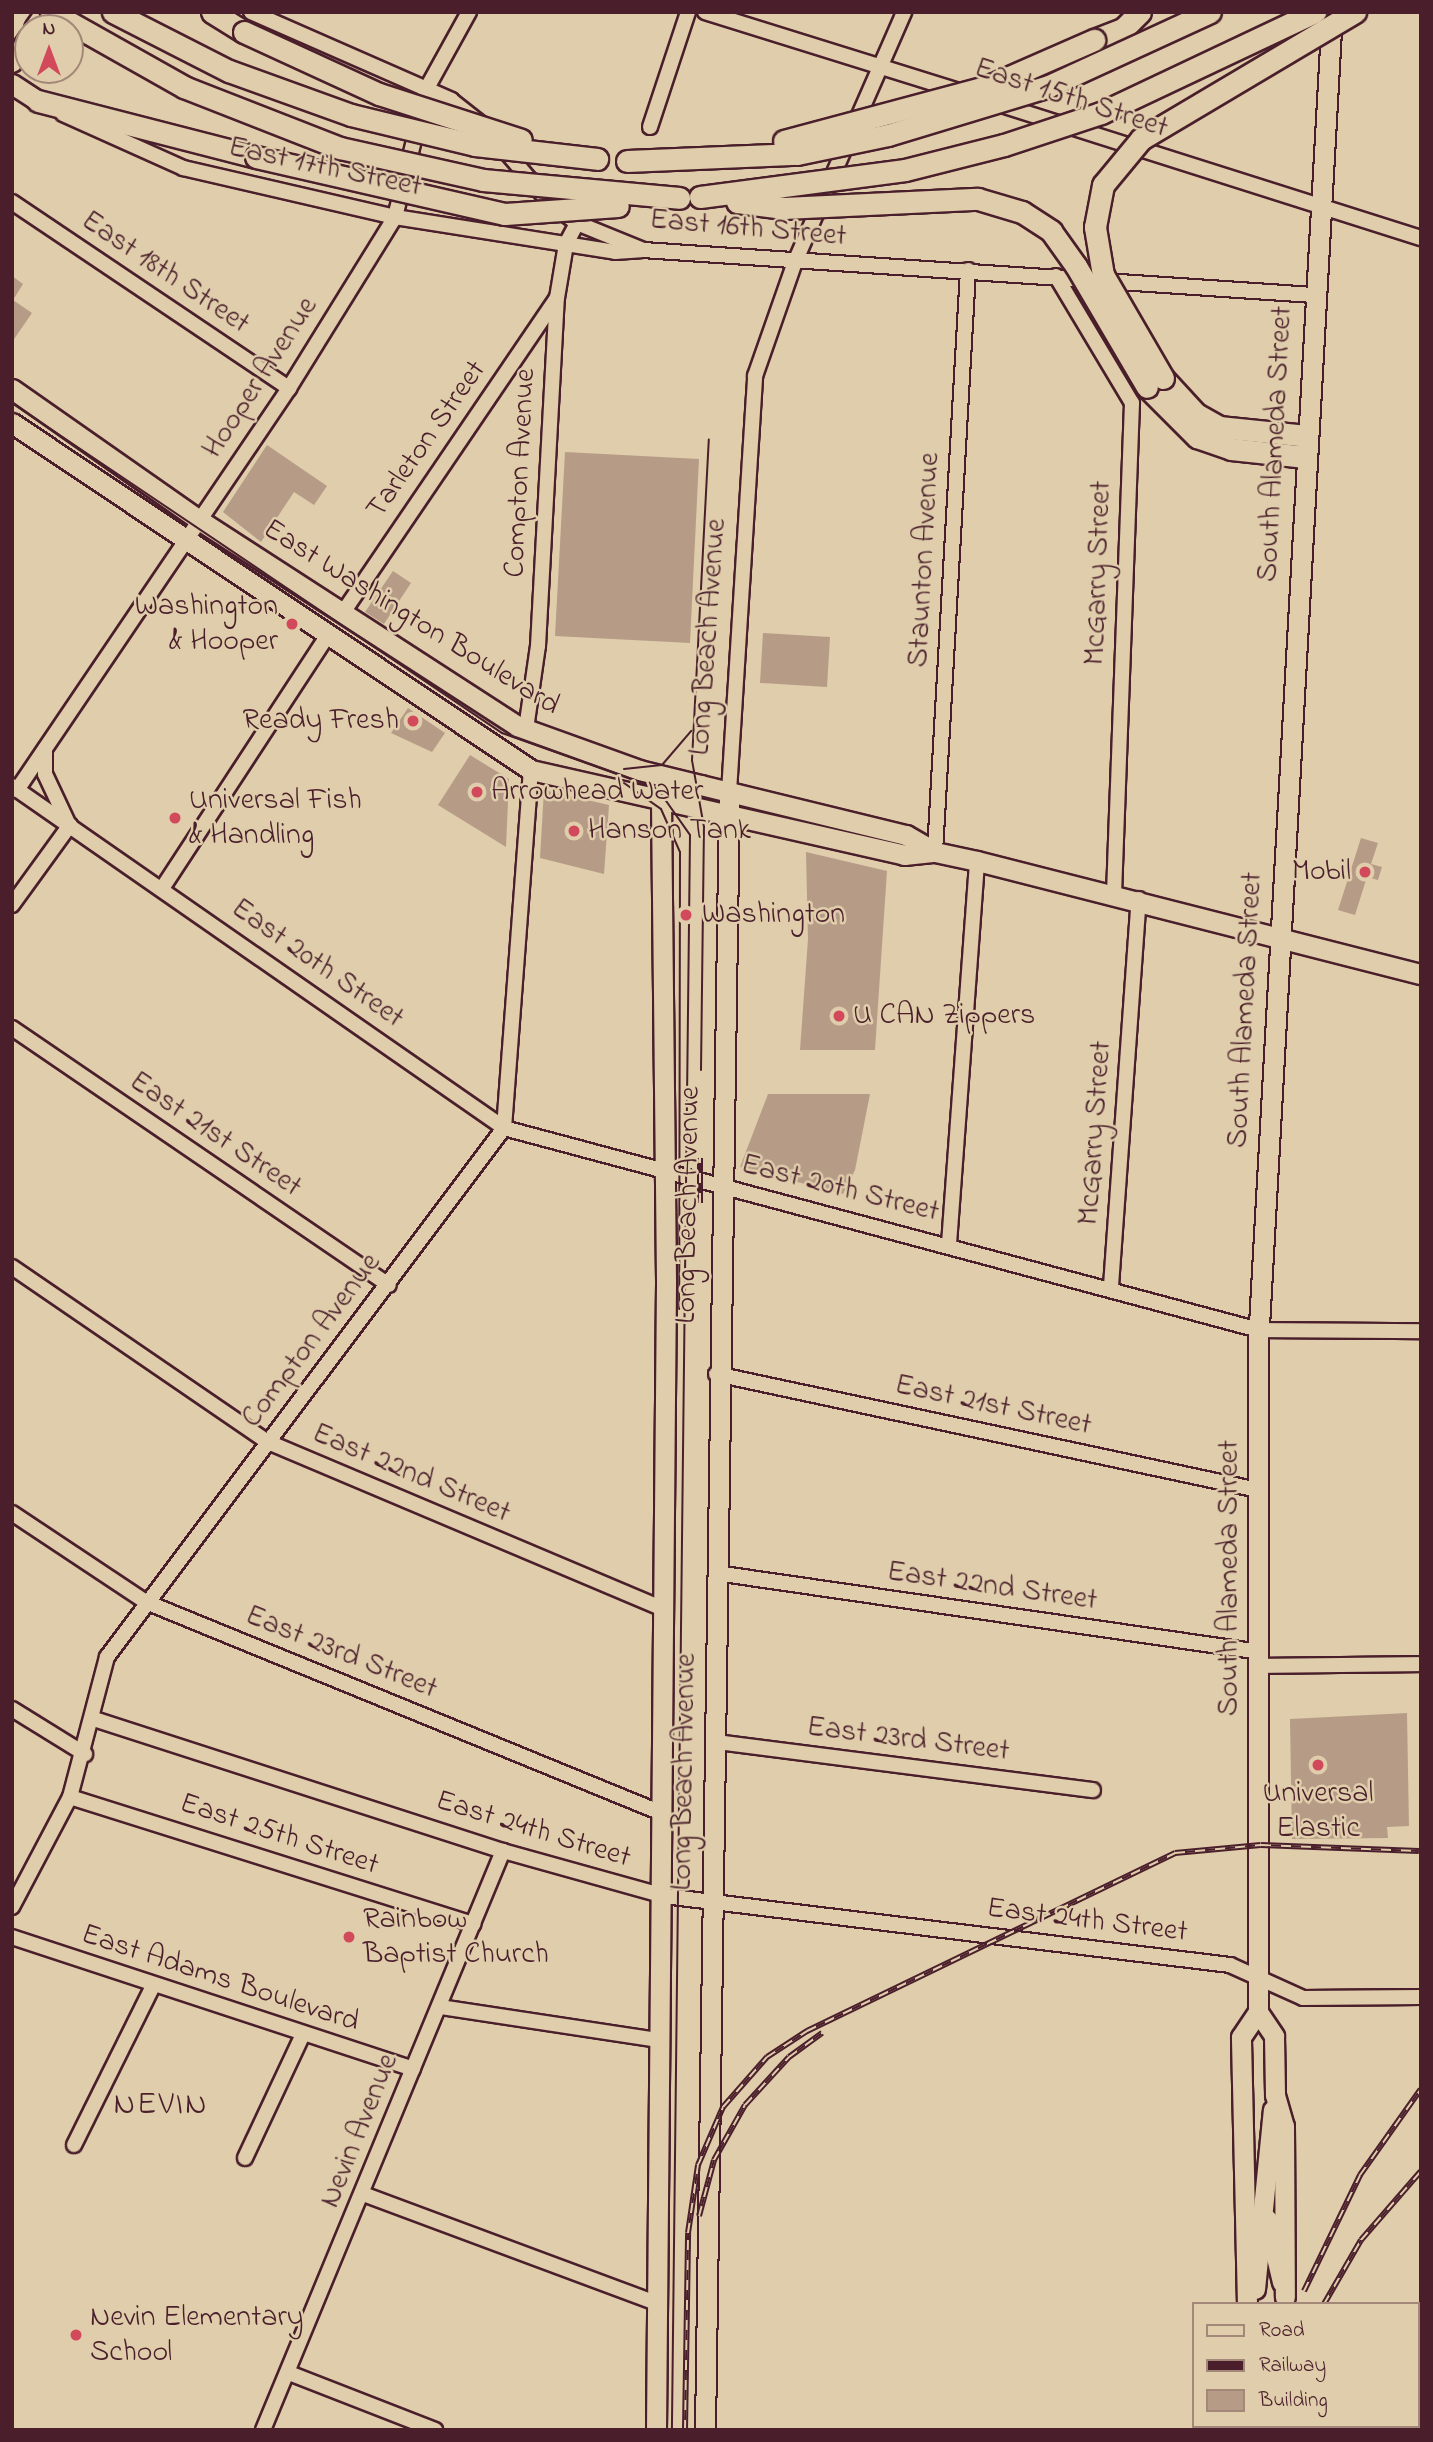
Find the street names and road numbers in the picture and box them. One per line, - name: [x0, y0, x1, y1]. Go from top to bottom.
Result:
- street label: East 15th Street: [970, 51, 1172, 147]
- street label: East 17th Street: [225, 130, 425, 206]
- street label: East 16th Street: [648, 202, 848, 256]
- street label: East 18th Street: [74, 203, 256, 343]
- street label: Hooper Avenue: [196, 291, 326, 465]
- street label: South Alameda Street: [1251, 305, 1301, 583]
- street label: Tarleton Street: [359, 354, 495, 526]
- street label: Compton Avenue: [498, 368, 544, 578]
- street label: Staunton Avenue: [901, 452, 949, 668]
- street label: McGarry Street: [1078, 480, 1120, 666]
- street label: East Washington Boulevard: [256, 512, 566, 724]
- street label: Long Beach Avenue: [683, 517, 735, 757]
- street label: South Alameda Street: [1221, 871, 1271, 1149]
- street label: East 20th Street: [224, 891, 410, 1037]
- street label: McGarry Street: [1072, 1040, 1120, 1226]
- street label: East 21st Street: [122, 1064, 308, 1206]
- street label: Long Beach Avenue: [669, 1086, 709, 1324]
- street label: East 20th Street: [737, 1147, 943, 1231]
- street label: Compton Avenue: [235, 1247, 389, 1435]
- street label: East 21st Street: [891, 1368, 1095, 1444]
- street label: East 22nd Street: [306, 1416, 516, 1532]
- street label: South Alameda Street: [1212, 1440, 1248, 1716]
- street label: East 22nd Street: [885, 1554, 1099, 1620]
- street label: East 23rd Street: [240, 1598, 442, 1708]
- street label: Long Beach Avenue: [665, 1653, 705, 1891]
- street label: East 23rd Street: [805, 1710, 1011, 1770]
- street label: East 24th Street: [431, 1783, 635, 1877]
- street label: East 25th Street: [175, 1786, 383, 1884]
- street label: East 24th Street: [985, 1891, 1189, 1951]
- street label: East Adams Boulevard: [76, 1917, 364, 2041]
- street label: Nevin Avenue: [313, 2049, 407, 2213]

